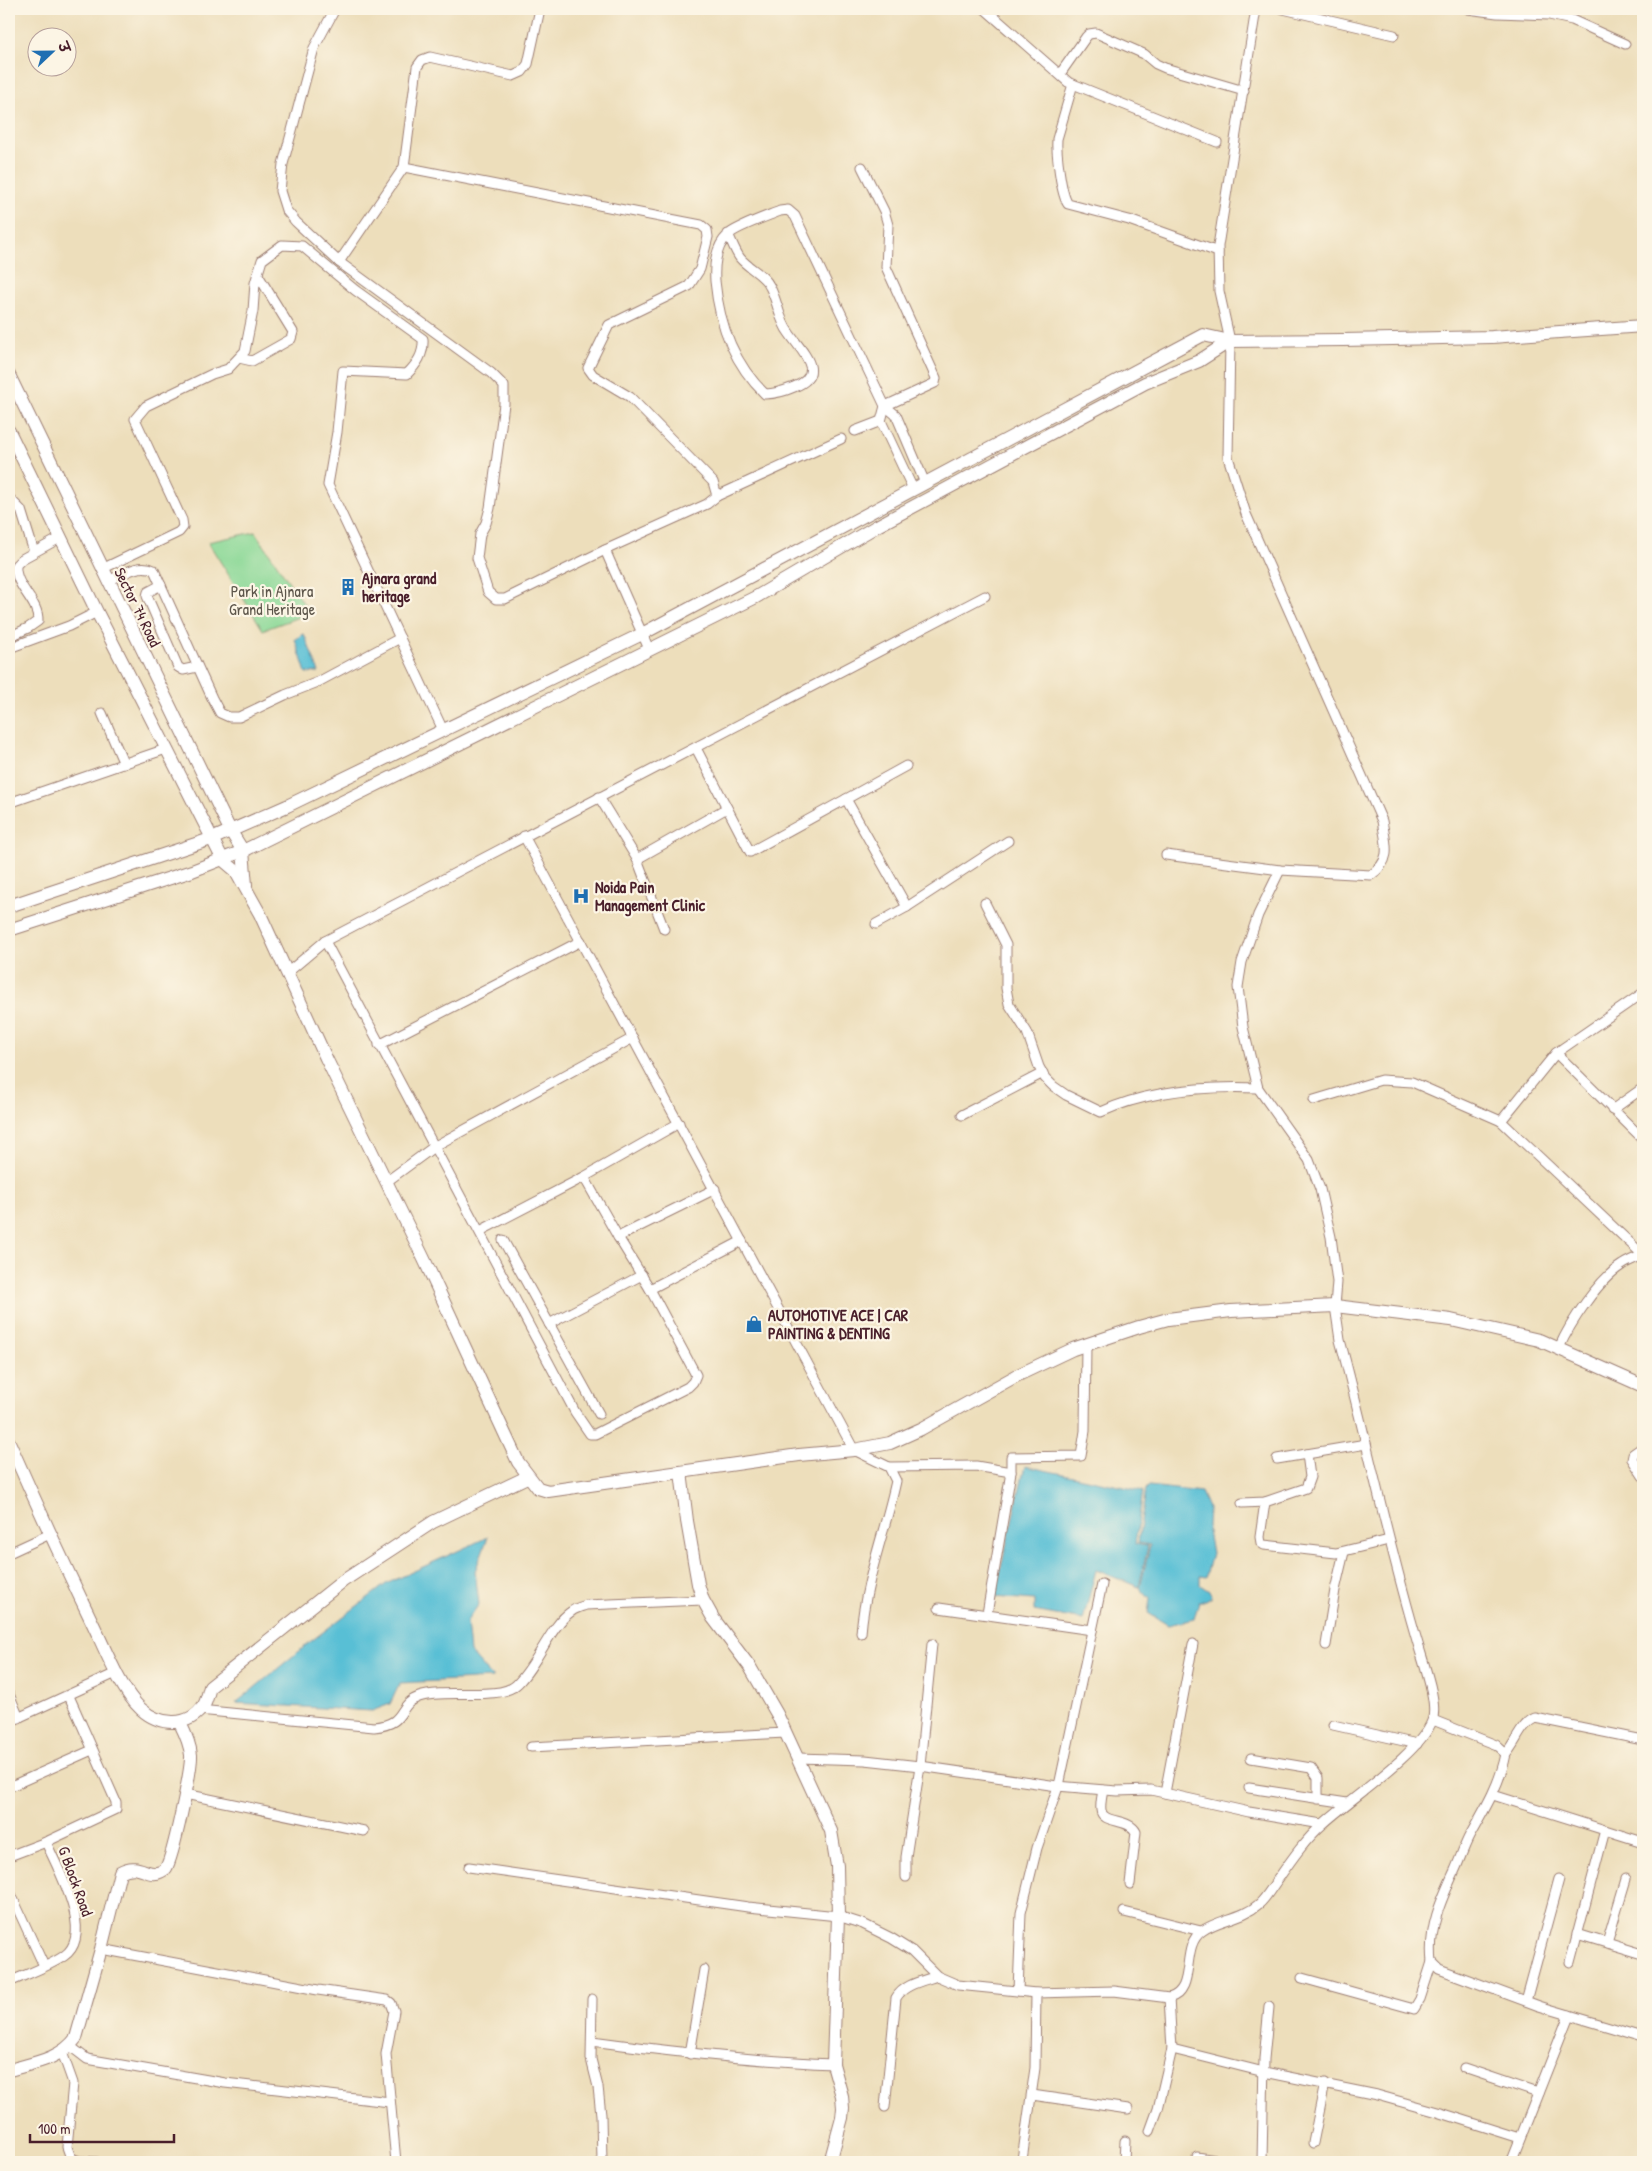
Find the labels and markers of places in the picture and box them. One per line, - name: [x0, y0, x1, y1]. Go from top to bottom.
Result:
- place label: Ajnara grand heritage: [362, 567, 437, 608]
- building icon: Ajnara grand heritage: [338, 577, 358, 597]
- place label: Noida Pain Management Clinic: [595, 876, 706, 917]
- hospital icon: Noida Pain Management Clinic: [571, 886, 591, 906]
- place label: AUTOMOTIVE ACE | CAR PAINTING & DENTING: [768, 1304, 909, 1344]
- shop icon: AUTOMOTIVE ACE | CAR PAINTING & DENTING: [744, 1314, 764, 1334]

